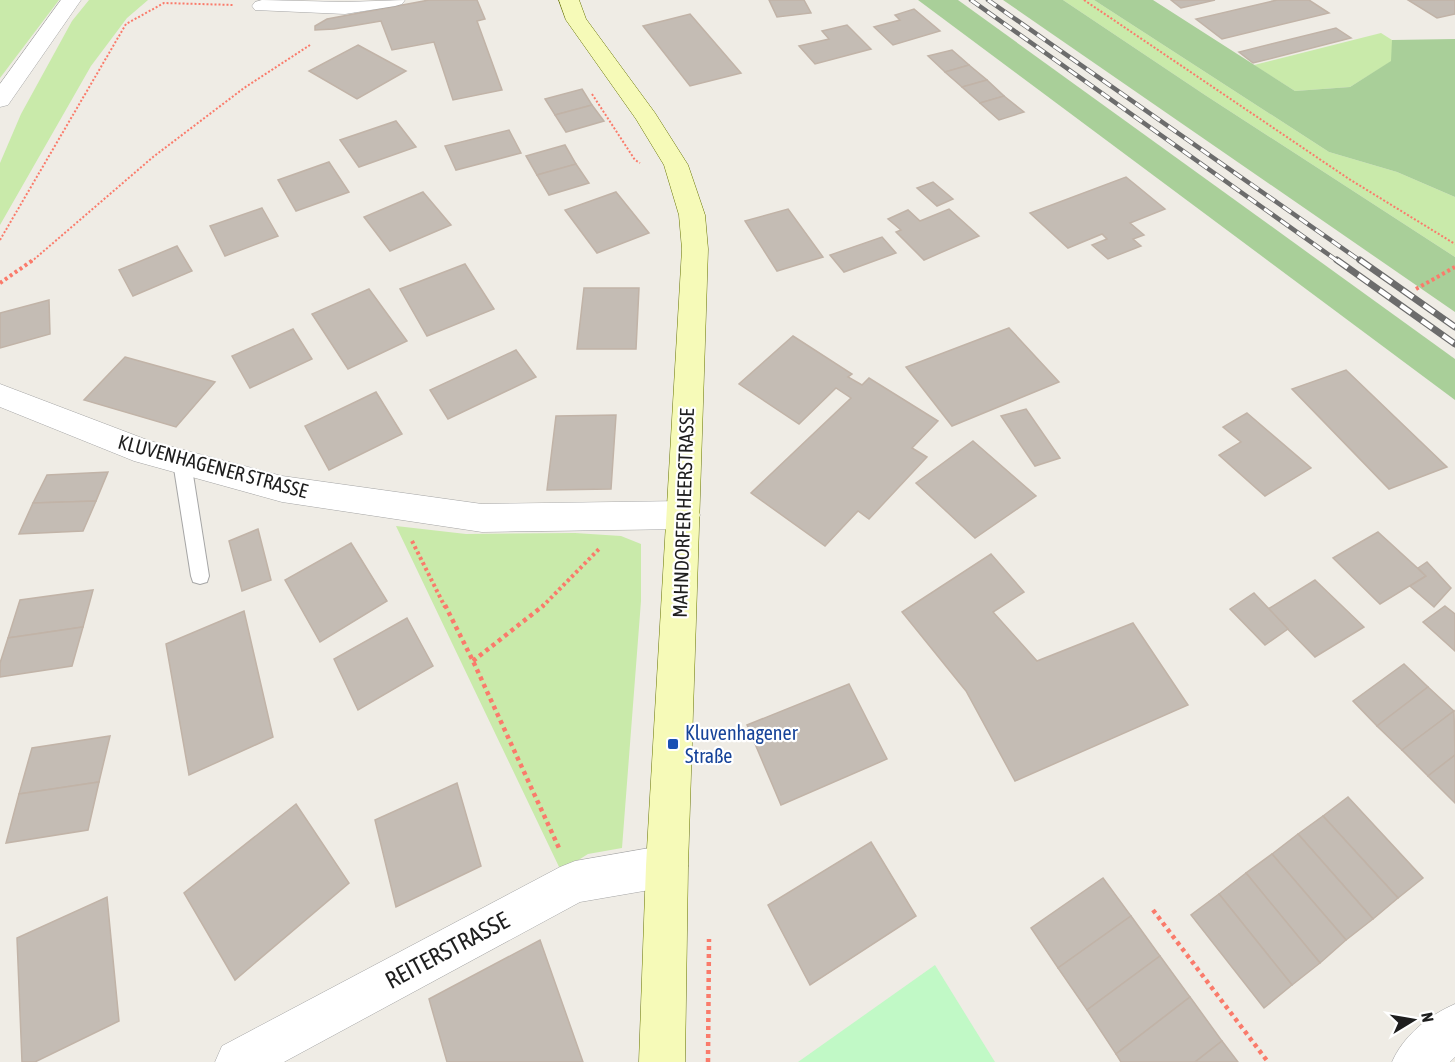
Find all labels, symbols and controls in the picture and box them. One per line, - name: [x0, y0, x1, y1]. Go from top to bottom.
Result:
- street label: MAHNDORFER HEERSTRASSE: [668, 407, 698, 618]
- street label: KLUVENHAGENER STRASSE: [116, 430, 311, 503]
- place label: Kluvenhagener Straße: [685, 721, 799, 767]
- marker: Kluvenhagener Straße: [666, 737, 680, 751]
- street label: REITERSTRASSE: [381, 906, 513, 994]
- north arrow: [1383, 990, 1443, 1050]
- text: N: [1418, 1011, 1437, 1023]

